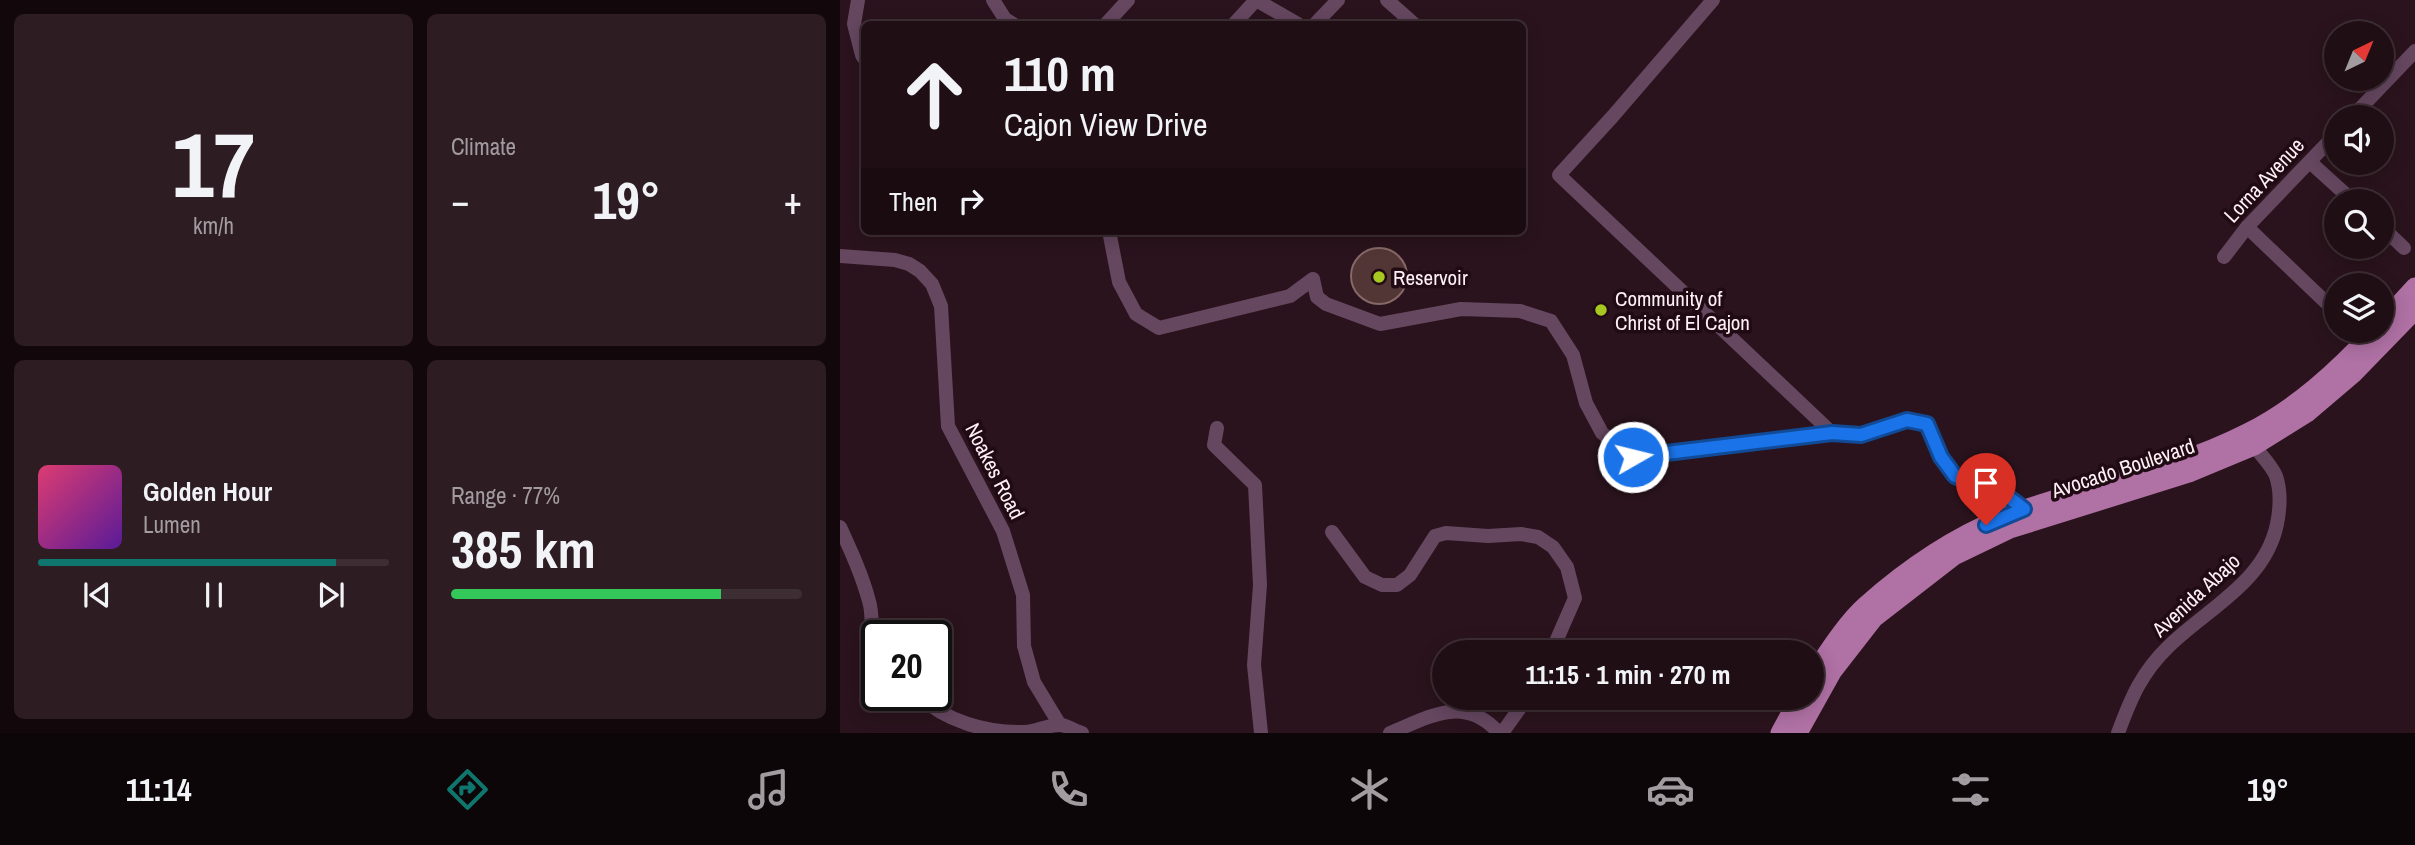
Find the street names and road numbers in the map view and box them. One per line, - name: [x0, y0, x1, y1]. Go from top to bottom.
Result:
- street label: Lorna Avenue: [2217, 131, 2311, 229]
- street label: Noakes Road: [958, 418, 1032, 524]
- street label: Avocado Boulevard: [2047, 431, 2198, 505]
- street label: Avenida Abajo: [2145, 547, 2246, 644]

